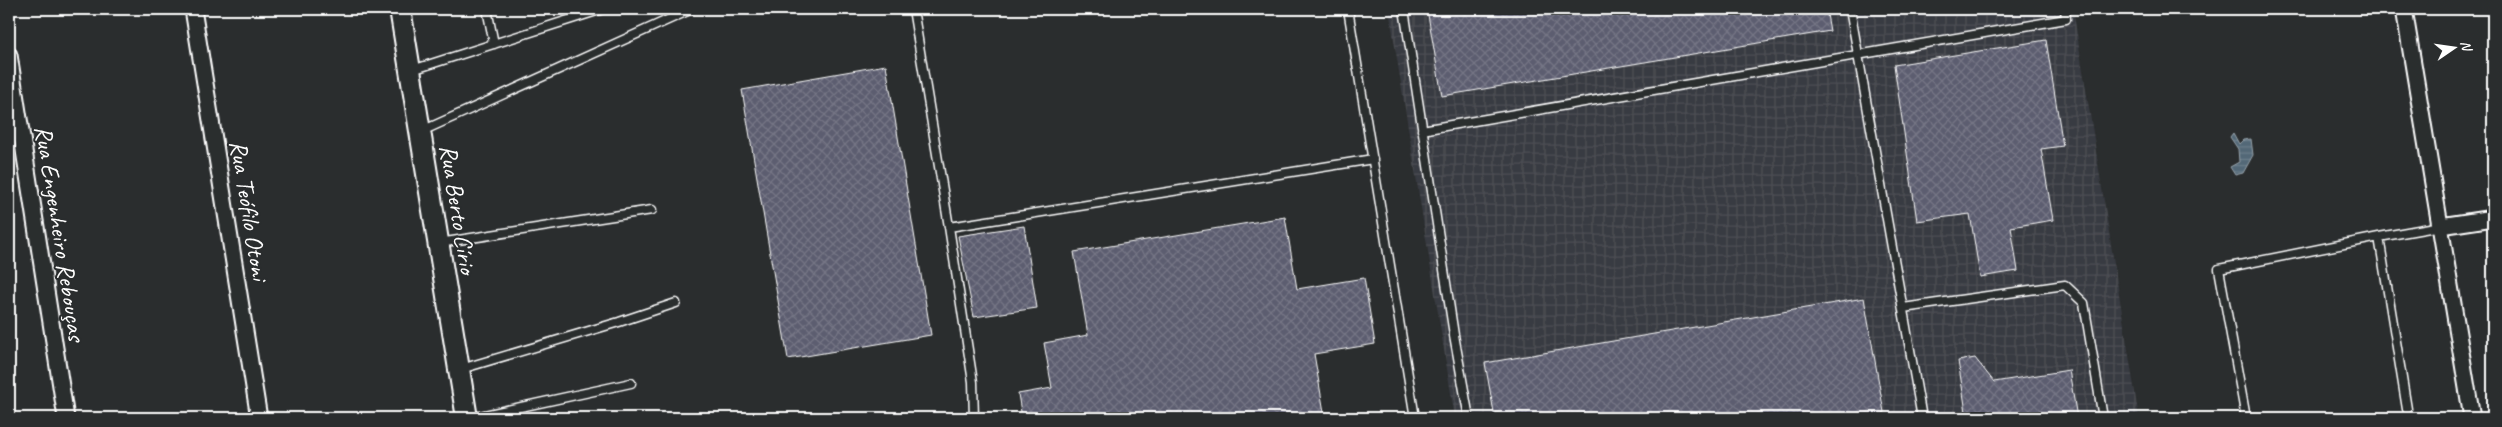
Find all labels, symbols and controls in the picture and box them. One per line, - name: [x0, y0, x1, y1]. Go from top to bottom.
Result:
- north arrow: [2430, 22, 2480, 72]
- text: N: [2457, 39, 2476, 54]
- street label: Rua Engenheiro Rebouças: [27, 123, 93, 346]
- street label: Rua Teófilo Otoni: [222, 138, 276, 286]
- street label: Rua Berto Círio: [432, 142, 485, 279]

